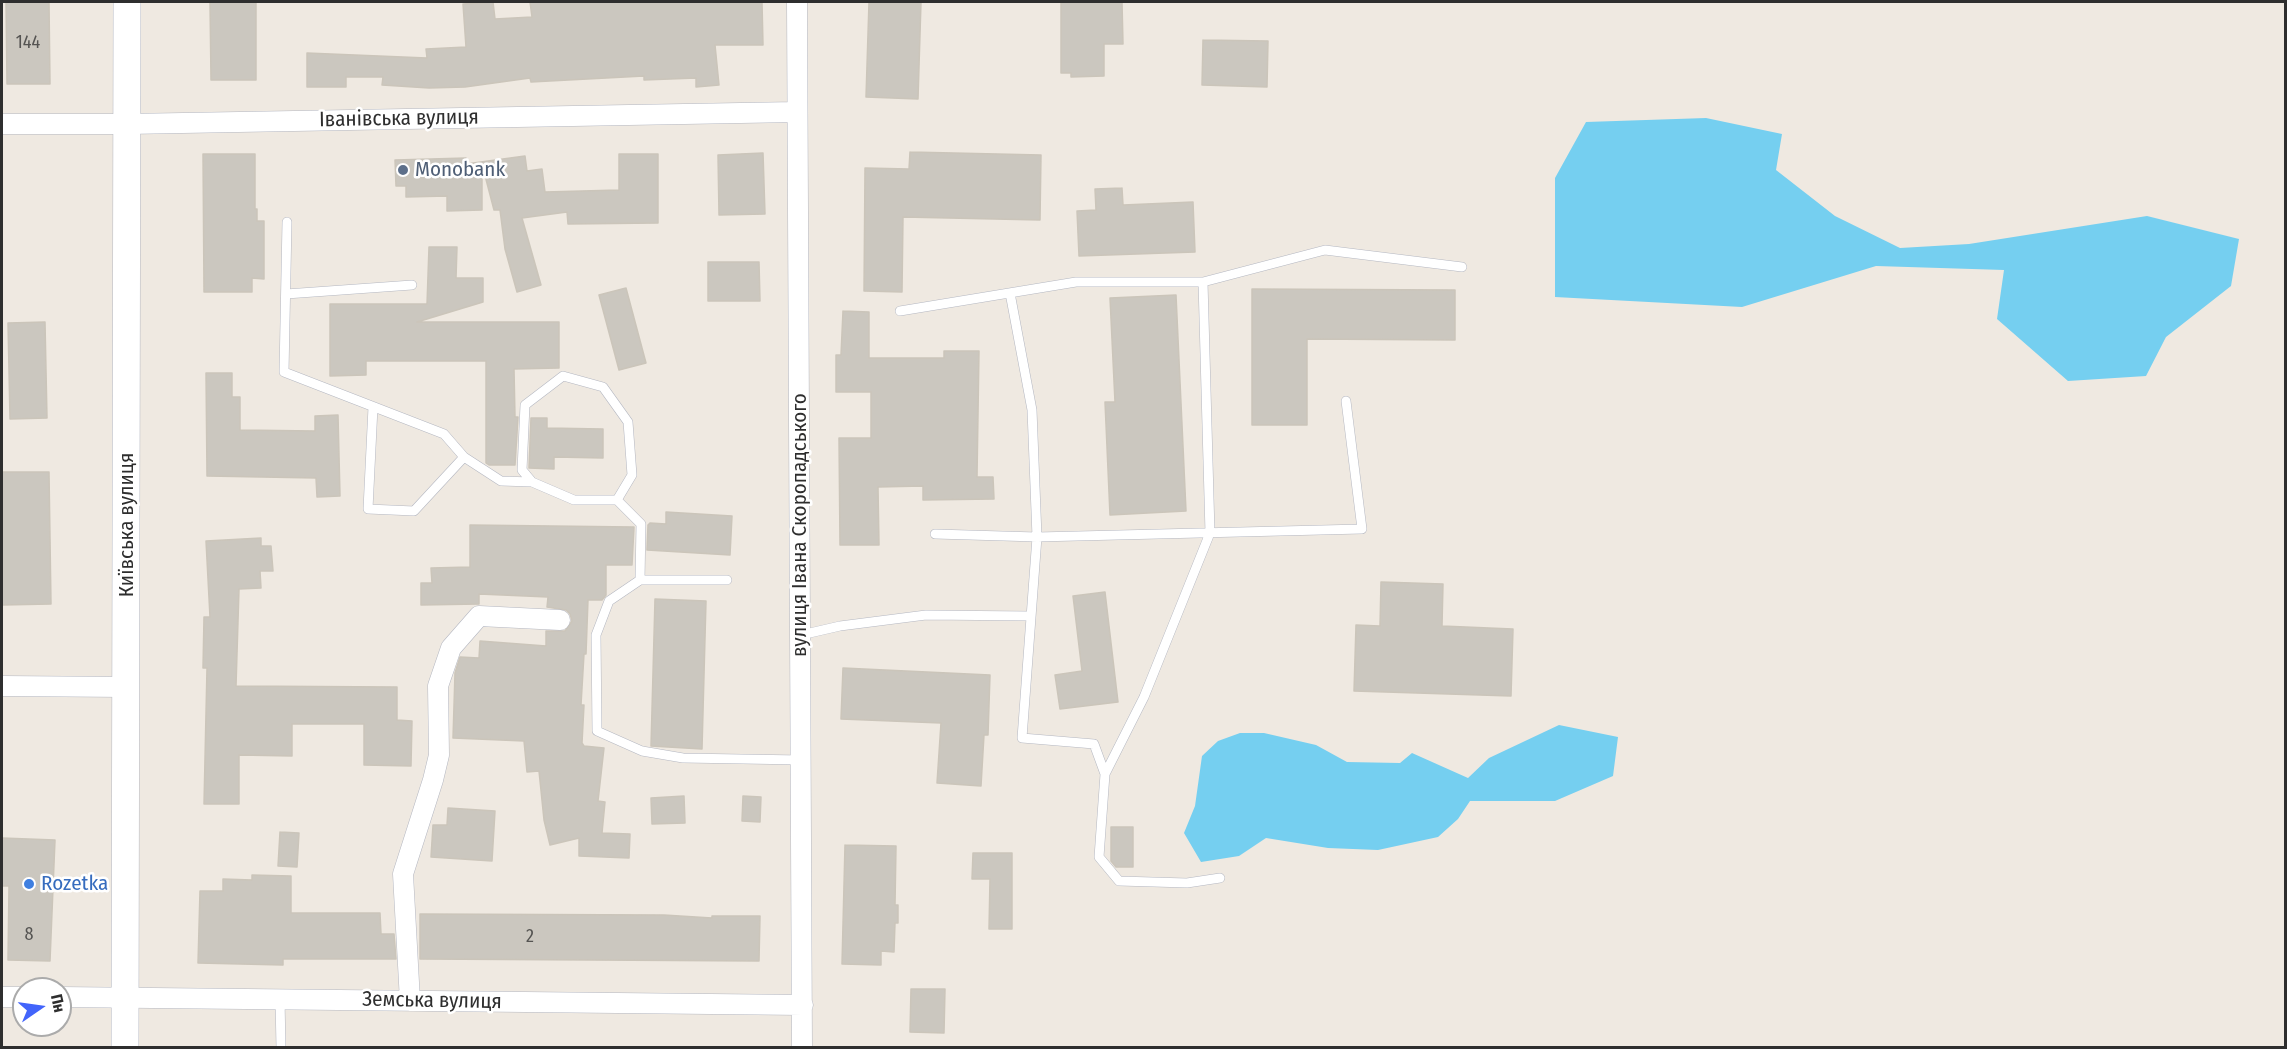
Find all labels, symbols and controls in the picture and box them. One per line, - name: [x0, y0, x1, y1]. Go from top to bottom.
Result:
- house number: 144: [16, 32, 40, 54]
- street label: Іванівська вулиця: [319, 105, 479, 133]
- place label: Monobank: [415, 157, 505, 183]
- marker: Monobank: [396, 163, 410, 177]
- street label: вулиця Івана Скоропадського: [787, 393, 813, 657]
- street label: Київська вулиця: [114, 453, 140, 597]
- place label: Rozetka: [41, 871, 108, 897]
- marker: Rozetka: [22, 877, 36, 891]
- house number: 8: [25, 924, 33, 946]
- house number: 2: [526, 926, 534, 948]
- north arrow: [12, 977, 72, 1037]
- street label: Земська вулиця: [362, 987, 502, 1015]
- text: Пн: [47, 992, 69, 1014]

